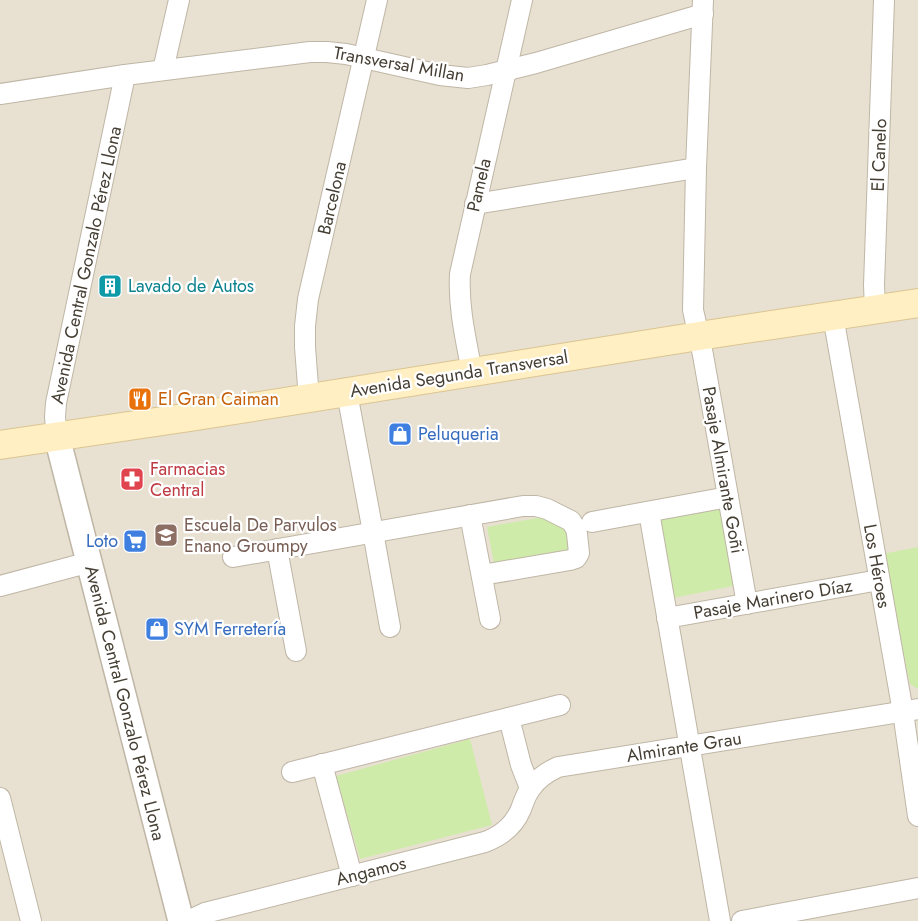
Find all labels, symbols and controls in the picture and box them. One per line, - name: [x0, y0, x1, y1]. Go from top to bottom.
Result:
- street label: Transversal Millan: [331, 40, 467, 88]
- street label: El Canelo: [865, 118, 893, 192]
- street label: Avenida Central Gonzalo Pérez Llona: [44, 124, 128, 406]
- street label: Pamela: [460, 156, 498, 214]
- street label: Barcelona: [311, 159, 353, 237]
- building icon: Lavado de Autos: [97, 273, 123, 299]
- place label: Lavado de Autos: [128, 273, 254, 299]
- street label: Avenida Segunda Transversal: [348, 344, 570, 404]
- street label: Pasaje Almirante Goñi: [696, 385, 750, 555]
- restaurant icon: El Gran Caiman: [127, 386, 153, 412]
- place label: El Gran Caiman: [158, 386, 279, 412]
- shop icon: Peluqueria: [387, 421, 413, 447]
- place label: Peluqueria: [418, 421, 499, 447]
- place label: Farmacias Central: [150, 456, 225, 503]
- pharmacy icon: Farmacias Central: [119, 466, 145, 492]
- place label: Escuela De Parvulos Enano Groumpy: [184, 512, 337, 559]
- school or university icon: Escuela De Parvulos Enano Groumpy: [153, 522, 179, 548]
- street label: Los Héroes: [857, 522, 897, 610]
- place label: Loto: [86, 528, 118, 554]
- supermarket icon: Loto: [122, 528, 148, 554]
- street label: Avenida Central Gonzalo Pérez Llona: [78, 563, 172, 843]
- street label: Pasaje Marinero Díaz: [692, 572, 855, 626]
- shop icon: SYM Ferretería: [144, 616, 170, 642]
- place label: SYM Ferretería: [174, 616, 286, 642]
- street label: Almirante Grau: [625, 725, 743, 769]
- street label: Angamos: [333, 850, 409, 892]

